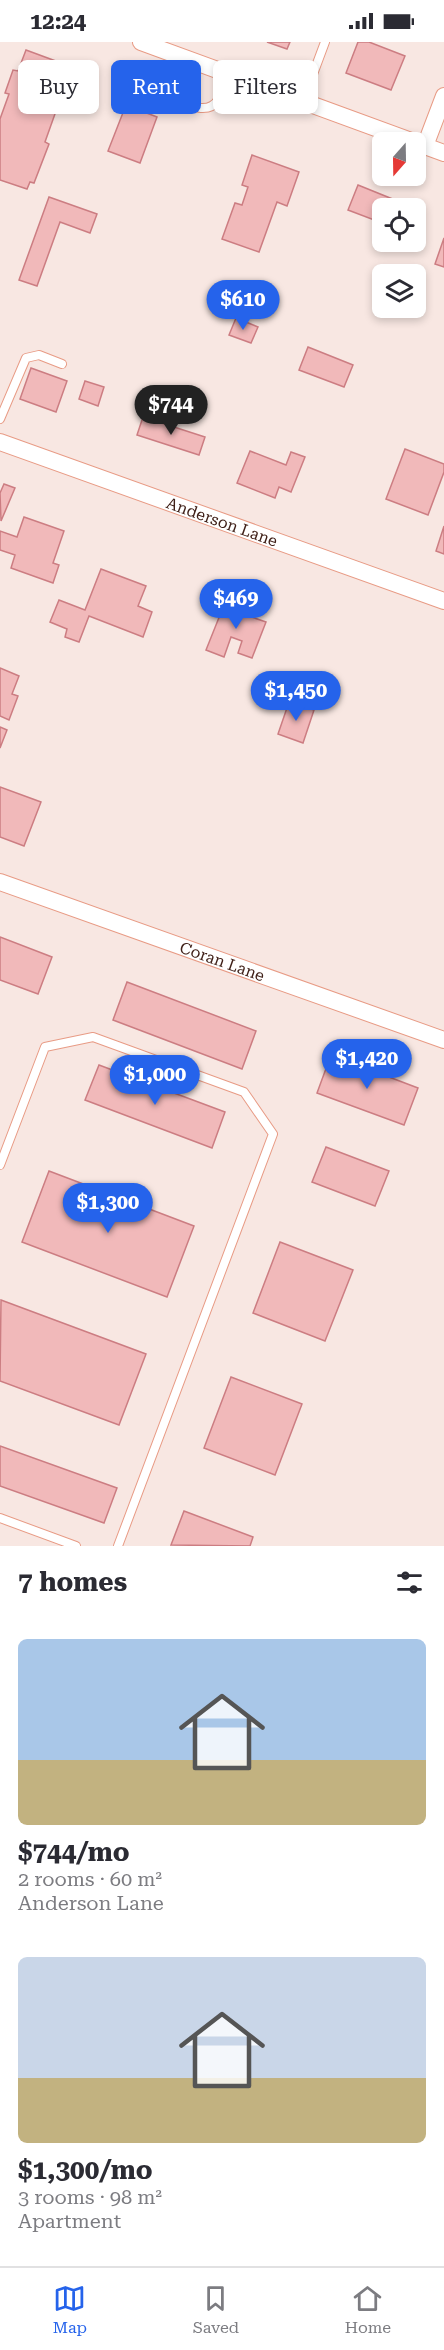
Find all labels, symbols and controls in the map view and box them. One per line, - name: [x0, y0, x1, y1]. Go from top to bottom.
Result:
- text: 12:24: [30, 9, 86, 34]
- chip: Buy: [18, 60, 99, 114]
- chip: Rent: [111, 60, 201, 114]
- chip: Filters: [213, 60, 318, 114]
- north arrow: [372, 132, 426, 186]
- map controls: [372, 132, 426, 318]
- button: locate: [372, 198, 426, 252]
- button: layers: [372, 264, 426, 318]
- pin: $610: [207, 280, 279, 331]
- text: $610: [221, 287, 265, 311]
- pin: $744: [135, 385, 207, 436]
- text: $744: [149, 392, 193, 416]
- street label: Anderson Lane: [164, 493, 281, 550]
- pin: $469: [200, 579, 272, 630]
- text: $469: [214, 586, 258, 610]
- pin: $1,450: [247, 671, 345, 722]
- text: $1,450: [265, 678, 327, 702]
- street label: Coran Lane: [177, 937, 268, 985]
- pin: $1,420: [318, 1039, 416, 1090]
- text: $1,420: [336, 1046, 398, 1070]
- pin: $1,000: [106, 1055, 204, 1106]
- text: $1,000: [124, 1062, 186, 1086]
- pin: $1,300: [59, 1183, 157, 1234]
- text: $1,300: [77, 1190, 139, 1214]
- icon: filters: [393, 1566, 426, 1599]
- text: 7 homes: [18, 1567, 127, 1597]
- icon: home: [168, 1678, 276, 1786]
- text: $744/mo: [18, 1837, 130, 1867]
- text: 2 rooms · 60 m²: [18, 1867, 162, 1891]
- text: Anderson Lane: [18, 1891, 164, 1915]
- icon: home: [168, 1996, 276, 2104]
- text: $1,300/mo: [18, 2155, 153, 2185]
- text: 3 rooms · 98 m²: [18, 2185, 162, 2209]
- text: Apartment: [18, 2209, 121, 2233]
- tab: Map: [53, 2282, 87, 2337]
- tab: Saved: [193, 2282, 239, 2337]
- tab: Home: [345, 2282, 391, 2337]

